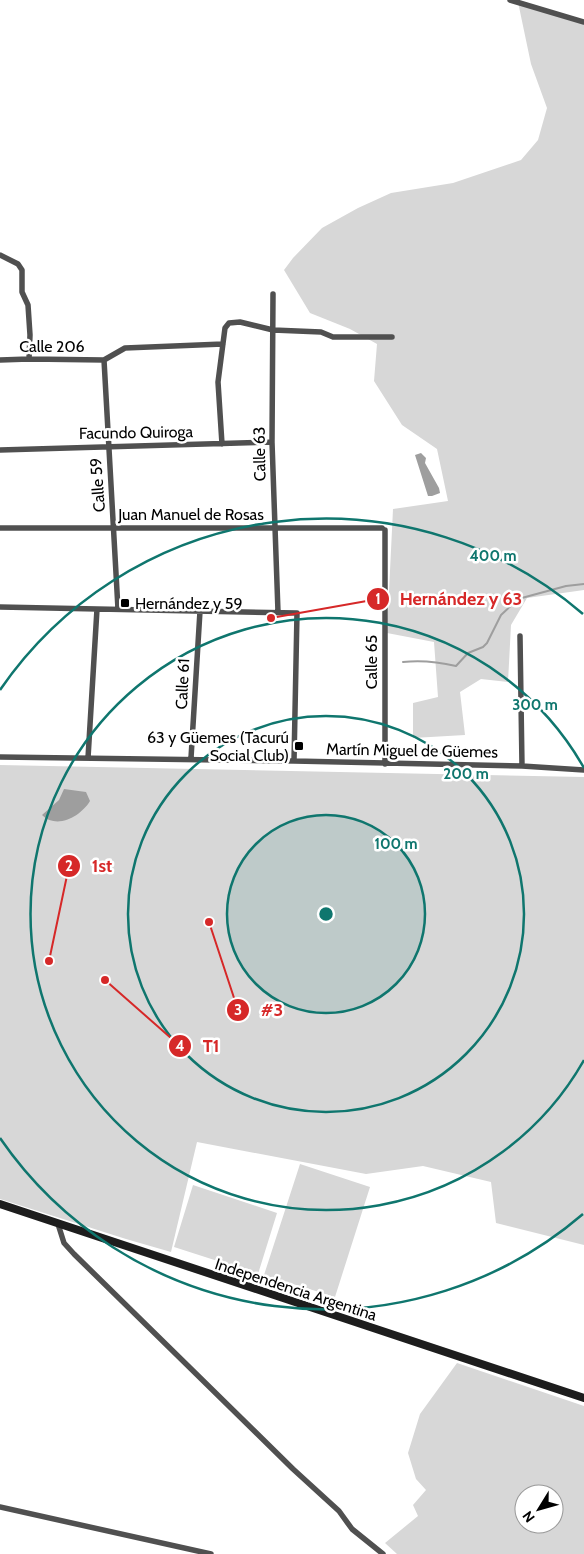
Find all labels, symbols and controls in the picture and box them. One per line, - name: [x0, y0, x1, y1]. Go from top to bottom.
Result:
- street label: Calle 206: [19, 337, 85, 356]
- street label: Facundo Quiroga: [79, 422, 194, 443]
- street label: Calle 63: [250, 427, 269, 481]
- street label: Calle 59: [86, 457, 109, 513]
- street label: Juan Manuel de Rosas: [117, 505, 264, 524]
- text: 400 m: [470, 547, 516, 565]
- callout: Hernández y 63: [365, 582, 533, 615]
- text: Hernández y 63: [400, 588, 522, 610]
- text: 1: [375, 590, 381, 608]
- place label: Hernández y 59: [135, 594, 243, 613]
- marker: Hernández y 59: [119, 597, 131, 609]
- street label: Calle 65: [362, 635, 381, 689]
- street label: Calle 61: [172, 658, 193, 710]
- text: 300 m: [512, 696, 558, 714]
- place label: 63 y Güemes (Tacurú Social Club): [147, 728, 289, 765]
- marker: 63 y Güemes (Tacurú Social Club): [293, 740, 305, 752]
- street label: Martín Miguel de Güemes: [326, 740, 498, 762]
- text: 200 m: [443, 765, 489, 783]
- text: 100 m: [374, 835, 418, 853]
- callout: 1st: [56, 850, 122, 883]
- text: 1st: [92, 855, 112, 877]
- text: 2: [65, 857, 73, 875]
- centre of rings: [317, 905, 335, 923]
- callout: #3: [225, 993, 293, 1026]
- text: #3: [261, 999, 283, 1021]
- text: 3: [234, 1001, 242, 1019]
- callout: T1: [167, 1029, 229, 1062]
- text: T1: [203, 1035, 219, 1057]
- text: 4: [175, 1037, 185, 1055]
- street label: Independencia Argentina: [212, 1254, 380, 1325]
- north arrow: [514, 1484, 564, 1534]
- text: N: [518, 1507, 539, 1526]

